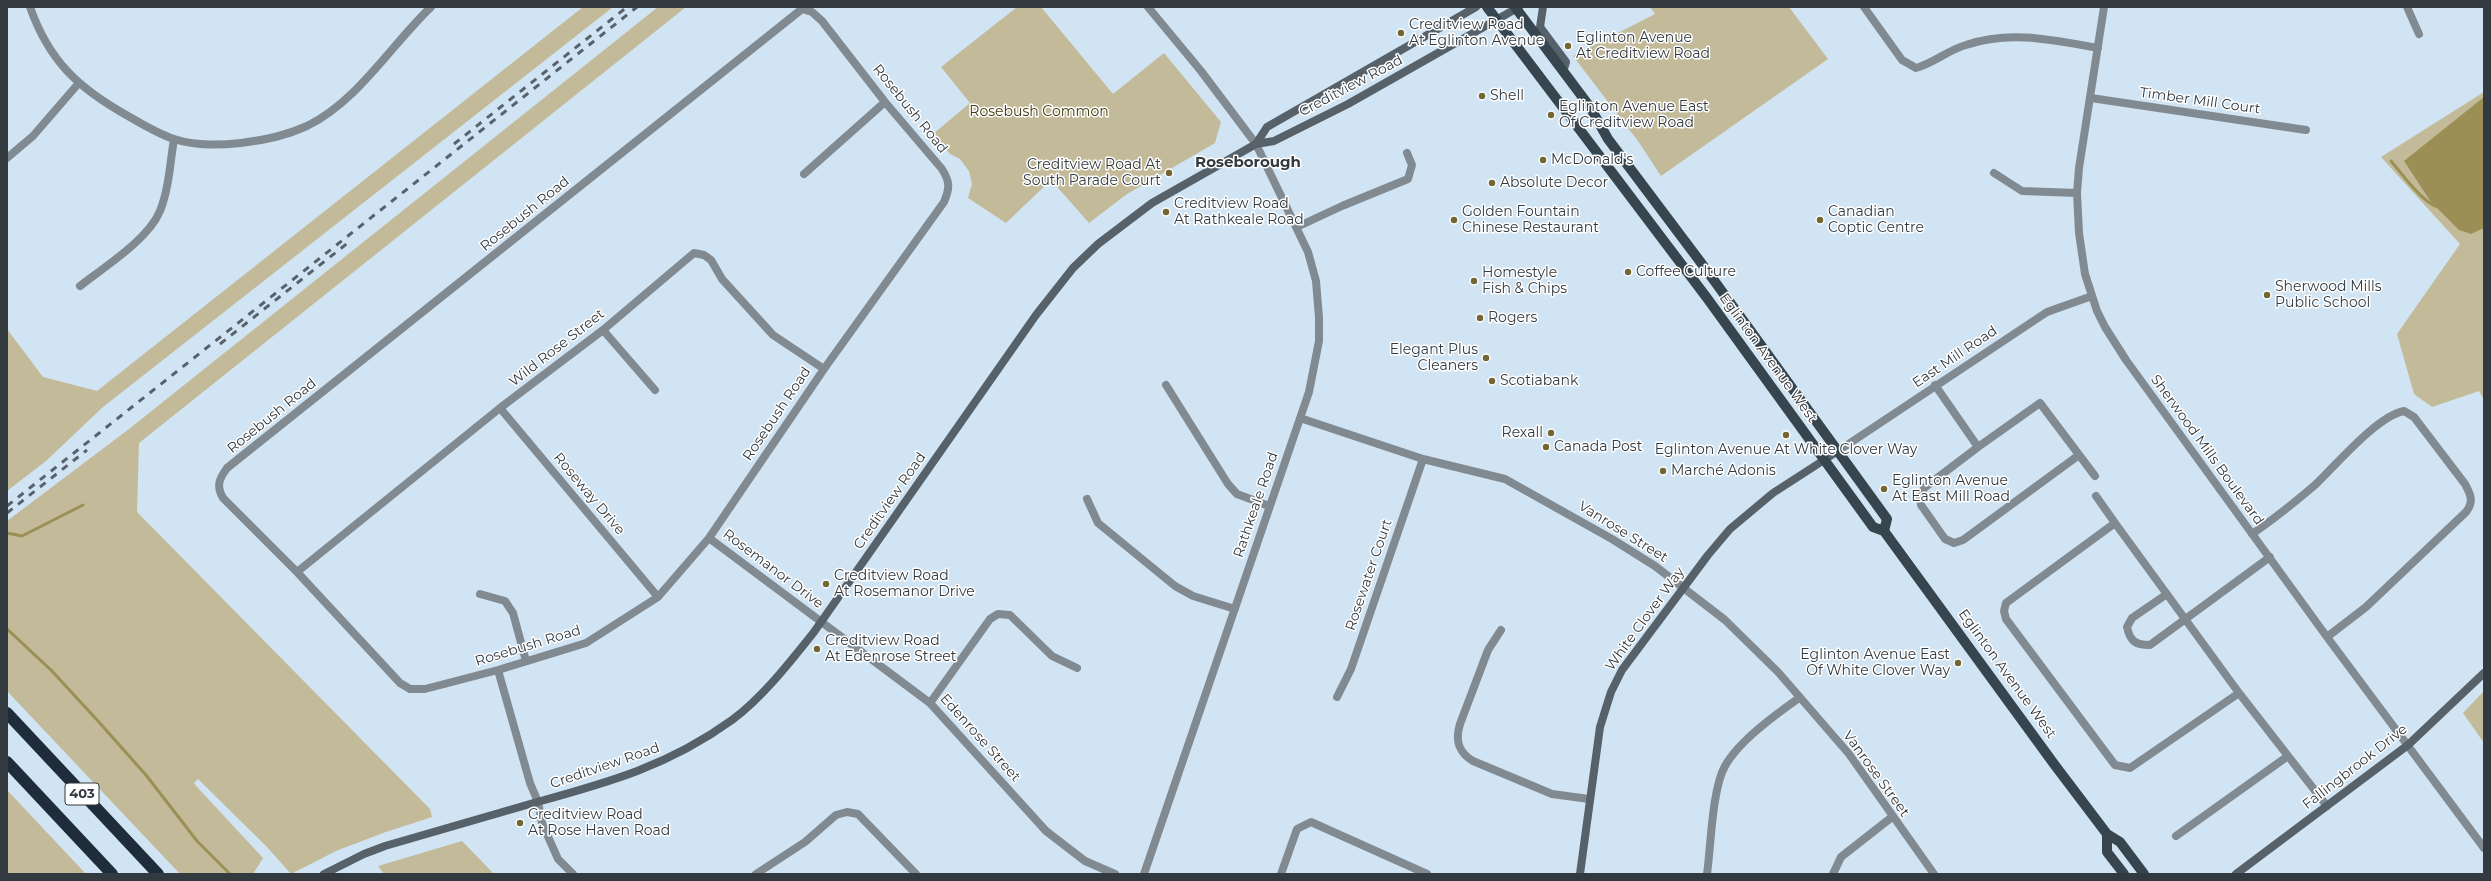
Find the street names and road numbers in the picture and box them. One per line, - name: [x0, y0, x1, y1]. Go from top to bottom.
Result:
- street label: Creditview Road: [1296, 52, 1406, 120]
- street label: Rosebush Road: [869, 61, 951, 157]
- street label: Timber Mill Court: [2139, 84, 2261, 118]
- street label: Rosebush Road: [477, 173, 573, 255]
- street label: Eglinton Avenue West: [1716, 290, 1820, 426]
- street label: Wild Rose Street: [506, 306, 608, 390]
- street label: East Mill Road: [1909, 322, 2001, 392]
- street label: Rosebush Road: [739, 364, 815, 464]
- street label: Sherwood Mills Boulevard: [2147, 372, 2267, 528]
- street label: Rosebush Road: [224, 375, 320, 457]
- street label: Creditview Road: [850, 449, 930, 553]
- street label: Roseway Drive: [550, 450, 628, 538]
- street label: Rathkeale Road: [1230, 450, 1282, 560]
- street label: Vanrose Street: [1575, 498, 1671, 566]
- street label: Rosewater Court: [1342, 517, 1396, 633]
- street label: Rosemanor Drive: [719, 526, 827, 612]
- street label: White Clover Way: [1602, 564, 1688, 674]
- street label: Eglinton Avenue West: [1955, 606, 2059, 742]
- street label: Rosebush Road: [473, 622, 583, 670]
- street label: Edenrose Street: [936, 691, 1024, 785]
- street label: Fallingbrook Drive: [2299, 721, 2411, 813]
- street label: Vanrose Street: [1839, 728, 1913, 820]
- street label: Creditview Road: [548, 739, 662, 793]
- road number: 403: [65, 783, 99, 805]

